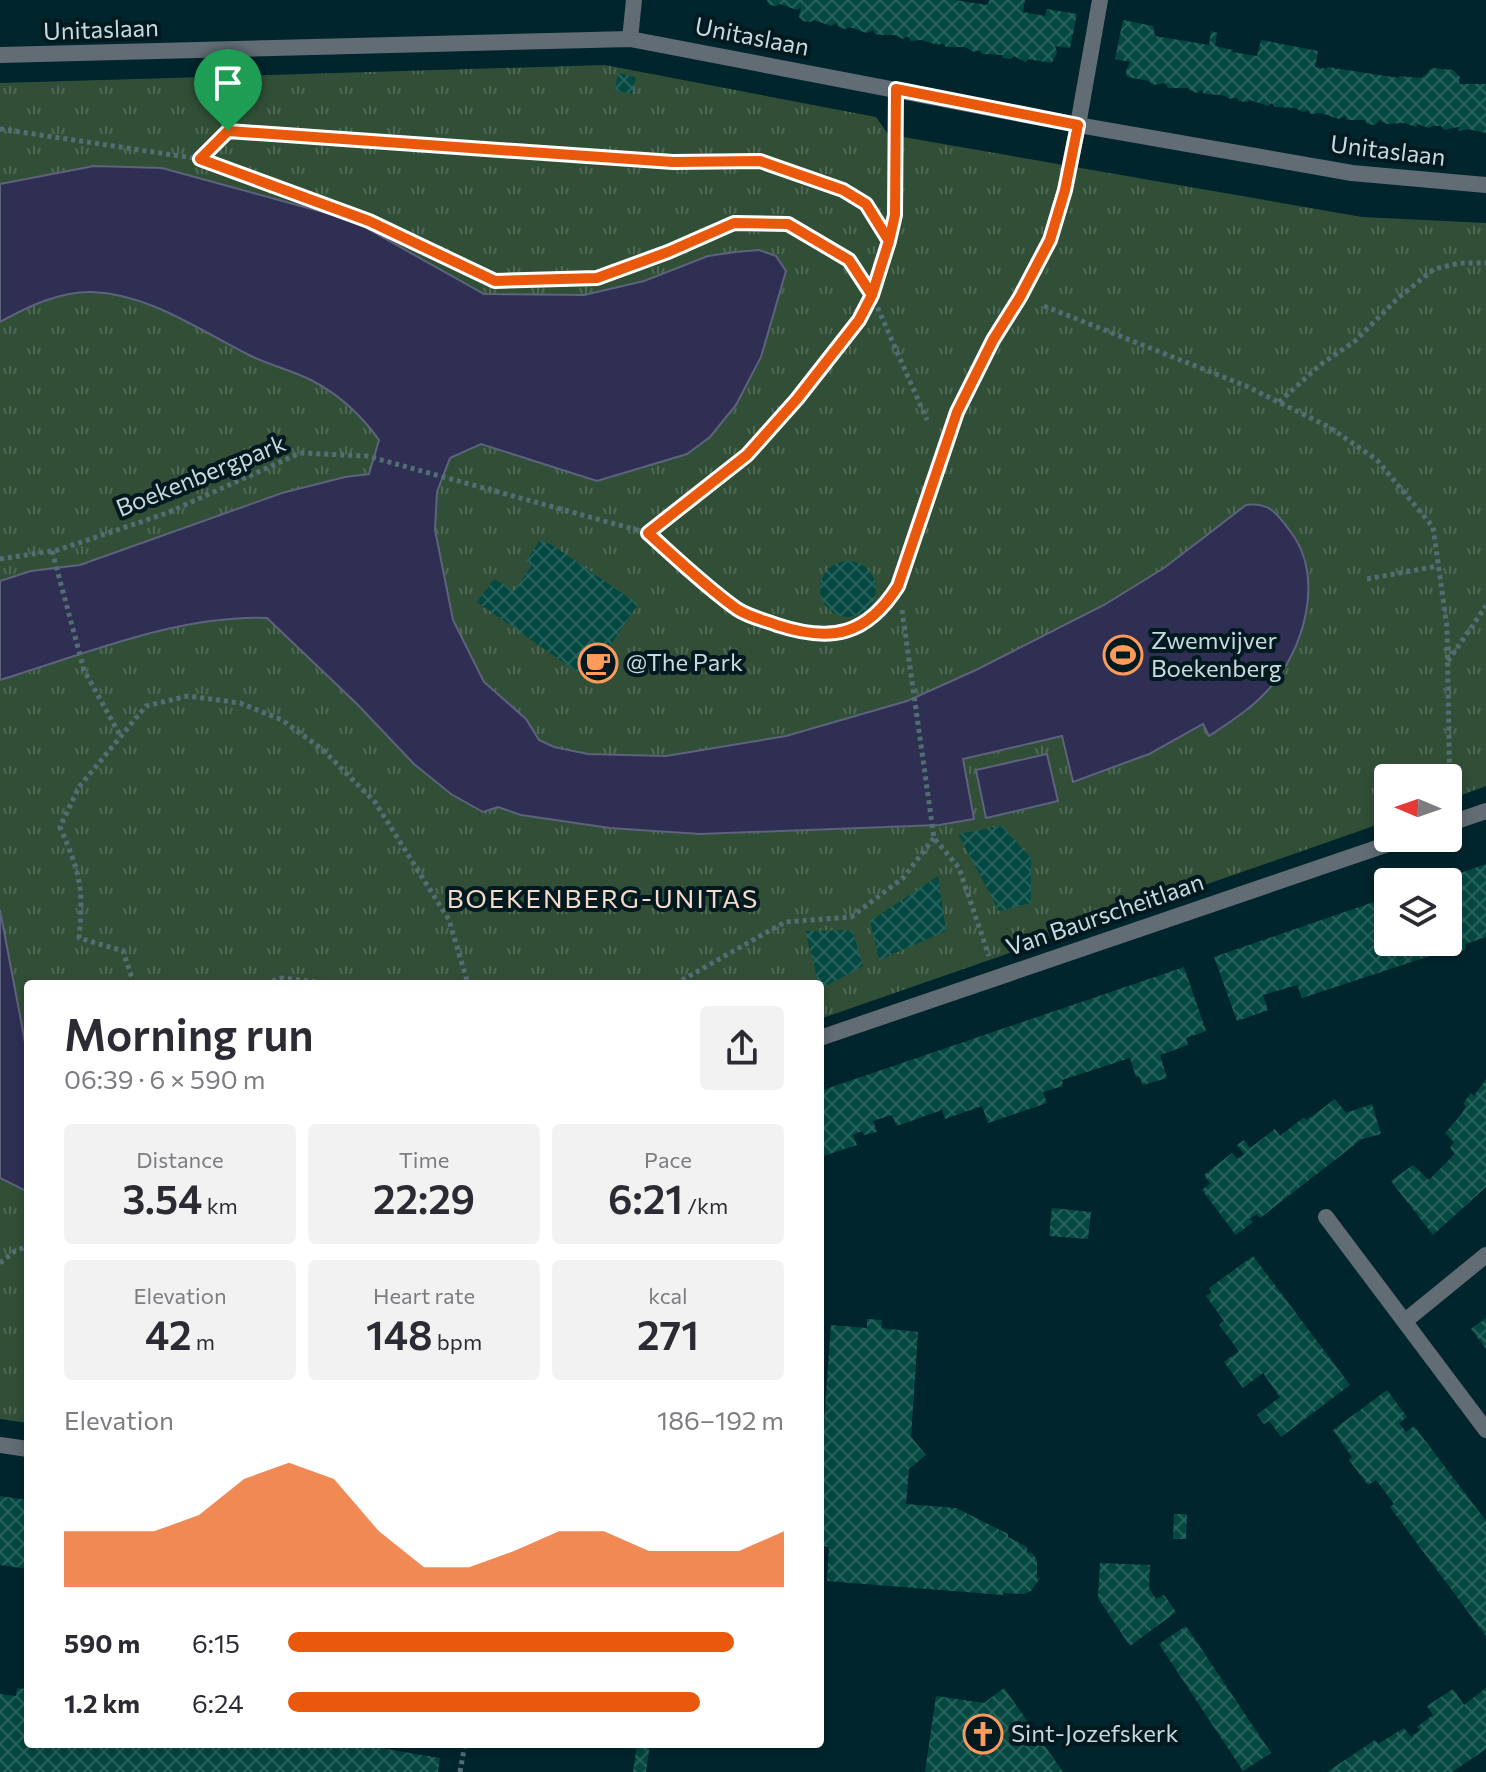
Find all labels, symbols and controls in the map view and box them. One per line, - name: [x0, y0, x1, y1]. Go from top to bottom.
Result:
- street label: Unitaslaan: [693, 10, 812, 61]
- street label: Unitaslaan: [43, 12, 159, 45]
- pin: [194, 49, 262, 131]
- icon: arrive: [206, 61, 250, 105]
- street label: Unitaslaan: [1329, 128, 1447, 171]
- street label: Boekenbergpark: [111, 427, 289, 522]
- place label: Zwemvijver Boekenberg: [1151, 625, 1282, 682]
- sports icon: Zwemvijver Boekenberg: [1102, 634, 1144, 676]
- cafe icon: @The Park: [577, 642, 619, 684]
- place label: @The Park: [626, 647, 743, 676]
- north arrow: [1374, 764, 1462, 852]
- map controls: [1374, 764, 1462, 956]
- street label: Van Baurscheitlaan: [1002, 866, 1207, 961]
- button: layers: [1374, 868, 1462, 956]
- district label: BOEKENBERG-UNITAS: [447, 882, 759, 913]
- text: Morning run: [64, 1006, 314, 1060]
- button: share: [700, 1006, 784, 1090]
- text: 06:39 · 6 × 590 m: [64, 1063, 265, 1094]
- text: Distance: [136, 1146, 224, 1173]
- text: Time: [399, 1146, 449, 1173]
- text: Pace: [644, 1146, 692, 1173]
- text: 3.54: [122, 1173, 202, 1222]
- text: 22:29: [373, 1173, 475, 1222]
- text: 6:21: [608, 1173, 683, 1222]
- text: km: [202, 1192, 238, 1219]
- text: /km: [683, 1192, 728, 1219]
- text: Elevation: [134, 1282, 226, 1309]
- text: Heart rate: [373, 1282, 475, 1309]
- text: kcal: [648, 1282, 688, 1309]
- text: 42: [145, 1309, 192, 1358]
- text: 148: [366, 1309, 433, 1358]
- text: 271: [637, 1309, 699, 1358]
- text: m: [192, 1328, 215, 1355]
- text: bpm: [433, 1328, 482, 1355]
- text: Elevation: [64, 1404, 174, 1435]
- text: 186–192 m: [657, 1404, 784, 1435]
- text: 590 m: [64, 1627, 140, 1658]
- text: 6:15: [192, 1627, 240, 1658]
- text: 1.2 km: [64, 1687, 140, 1718]
- text: 6:24: [192, 1687, 244, 1718]
- church icon: Sint-Jozefskerk: [962, 1713, 1004, 1755]
- place label: Sint-Jozefskerk: [1011, 1718, 1178, 1747]

